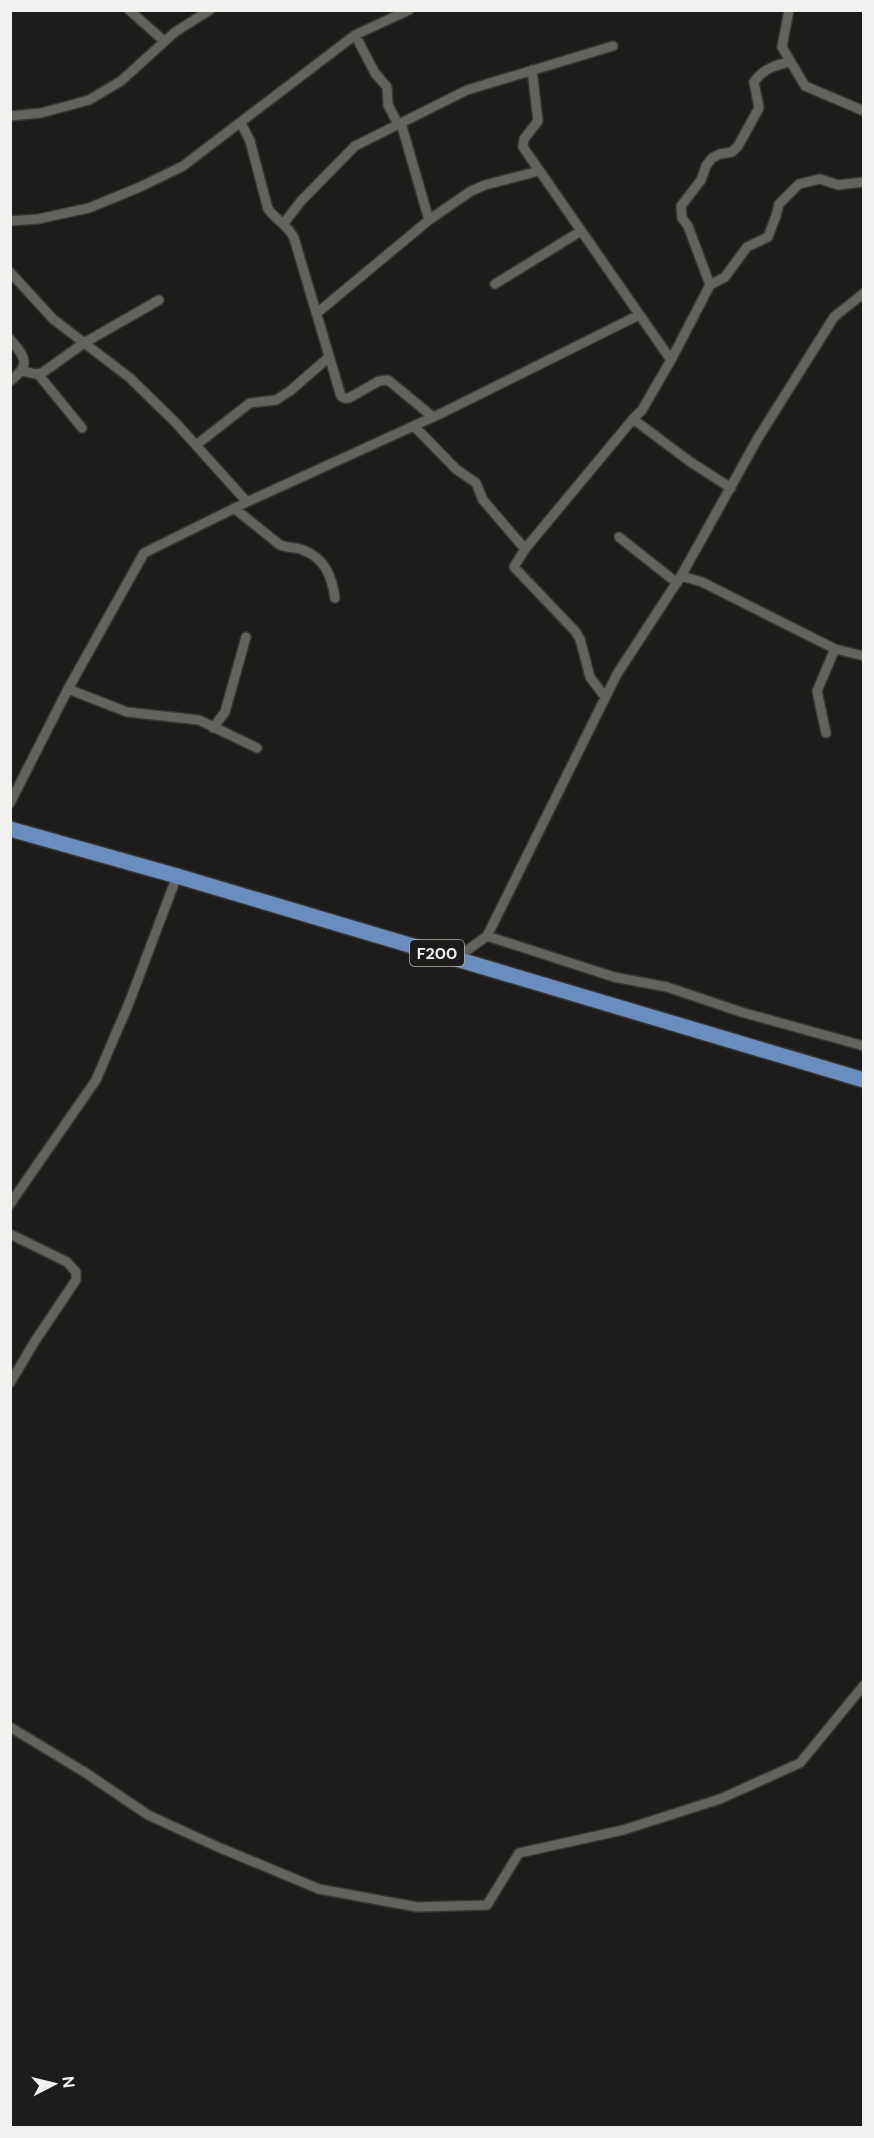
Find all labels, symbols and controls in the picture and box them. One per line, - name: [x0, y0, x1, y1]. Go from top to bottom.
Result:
- road number: F200: [410, 940, 464, 966]
- north arrow: [24, 2054, 84, 2114]
- text: N: [57, 2075, 80, 2089]

